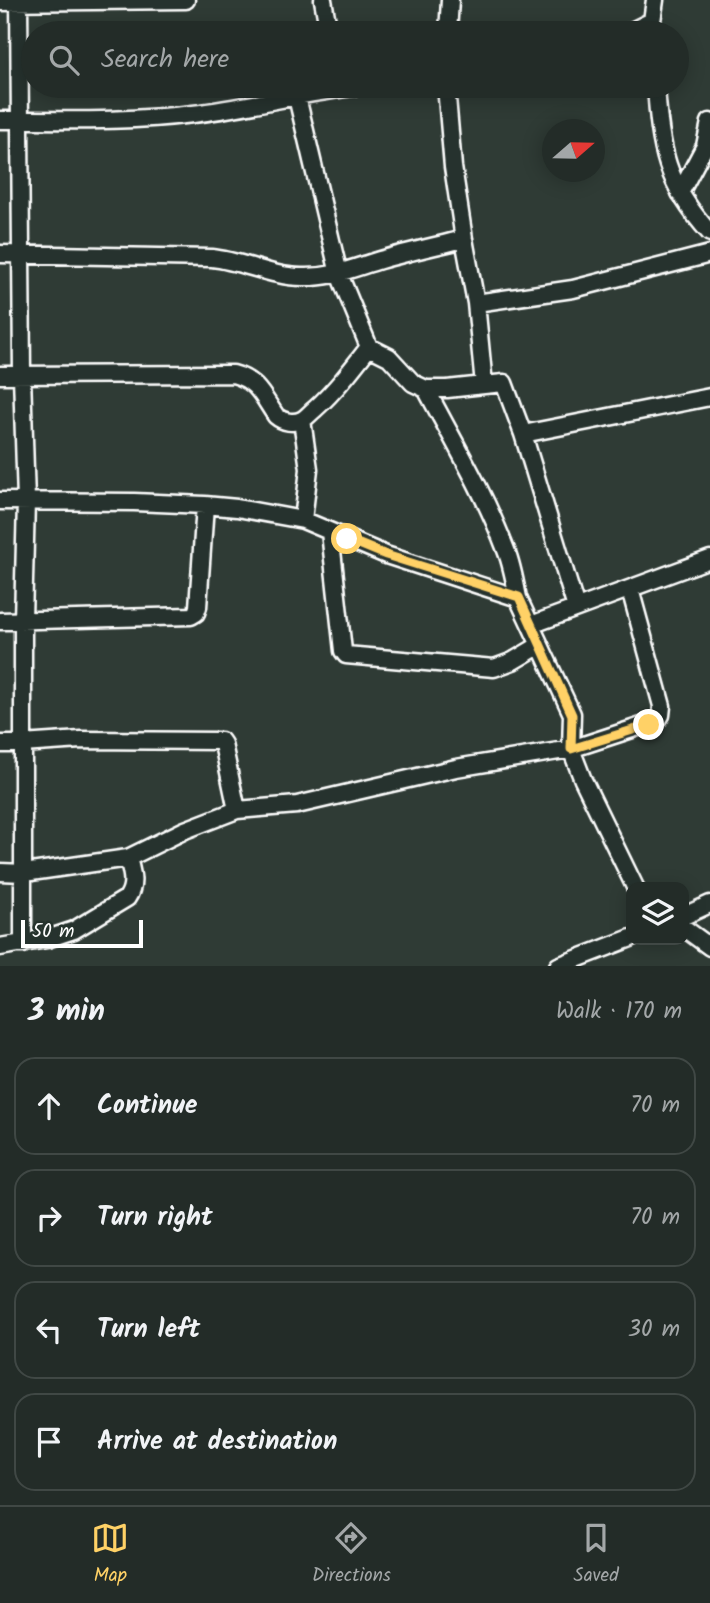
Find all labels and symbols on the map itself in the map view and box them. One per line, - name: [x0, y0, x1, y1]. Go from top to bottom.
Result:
- north arrow: [542, 119, 605, 182]
- route start: [331, 523, 362, 554]
- route end: [633, 709, 664, 740]
- scale bar: [21, 917, 144, 949]

